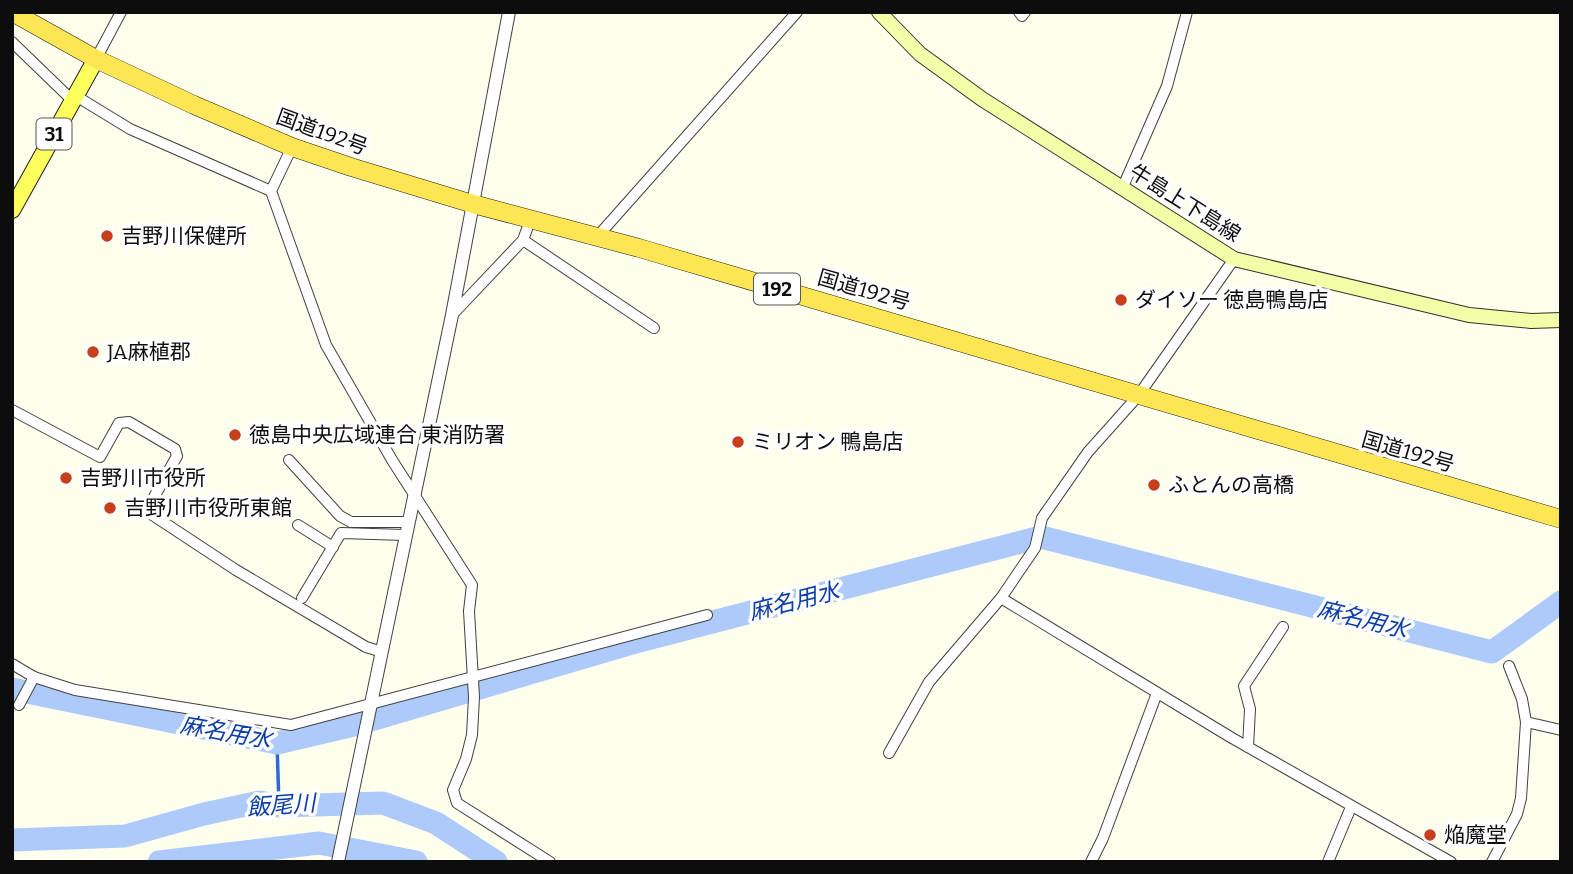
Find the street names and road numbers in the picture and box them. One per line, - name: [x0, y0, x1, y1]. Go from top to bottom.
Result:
- street label: 国道192号: [273, 103, 371, 161]
- road number: 31: [36, 118, 72, 150]
- street label: 牛島上下島線: [1125, 159, 1245, 247]
- street label: 国道192号: [815, 264, 913, 316]
- road number: 192: [754, 274, 800, 304]
- street label: 国道192号: [1359, 426, 1457, 478]

